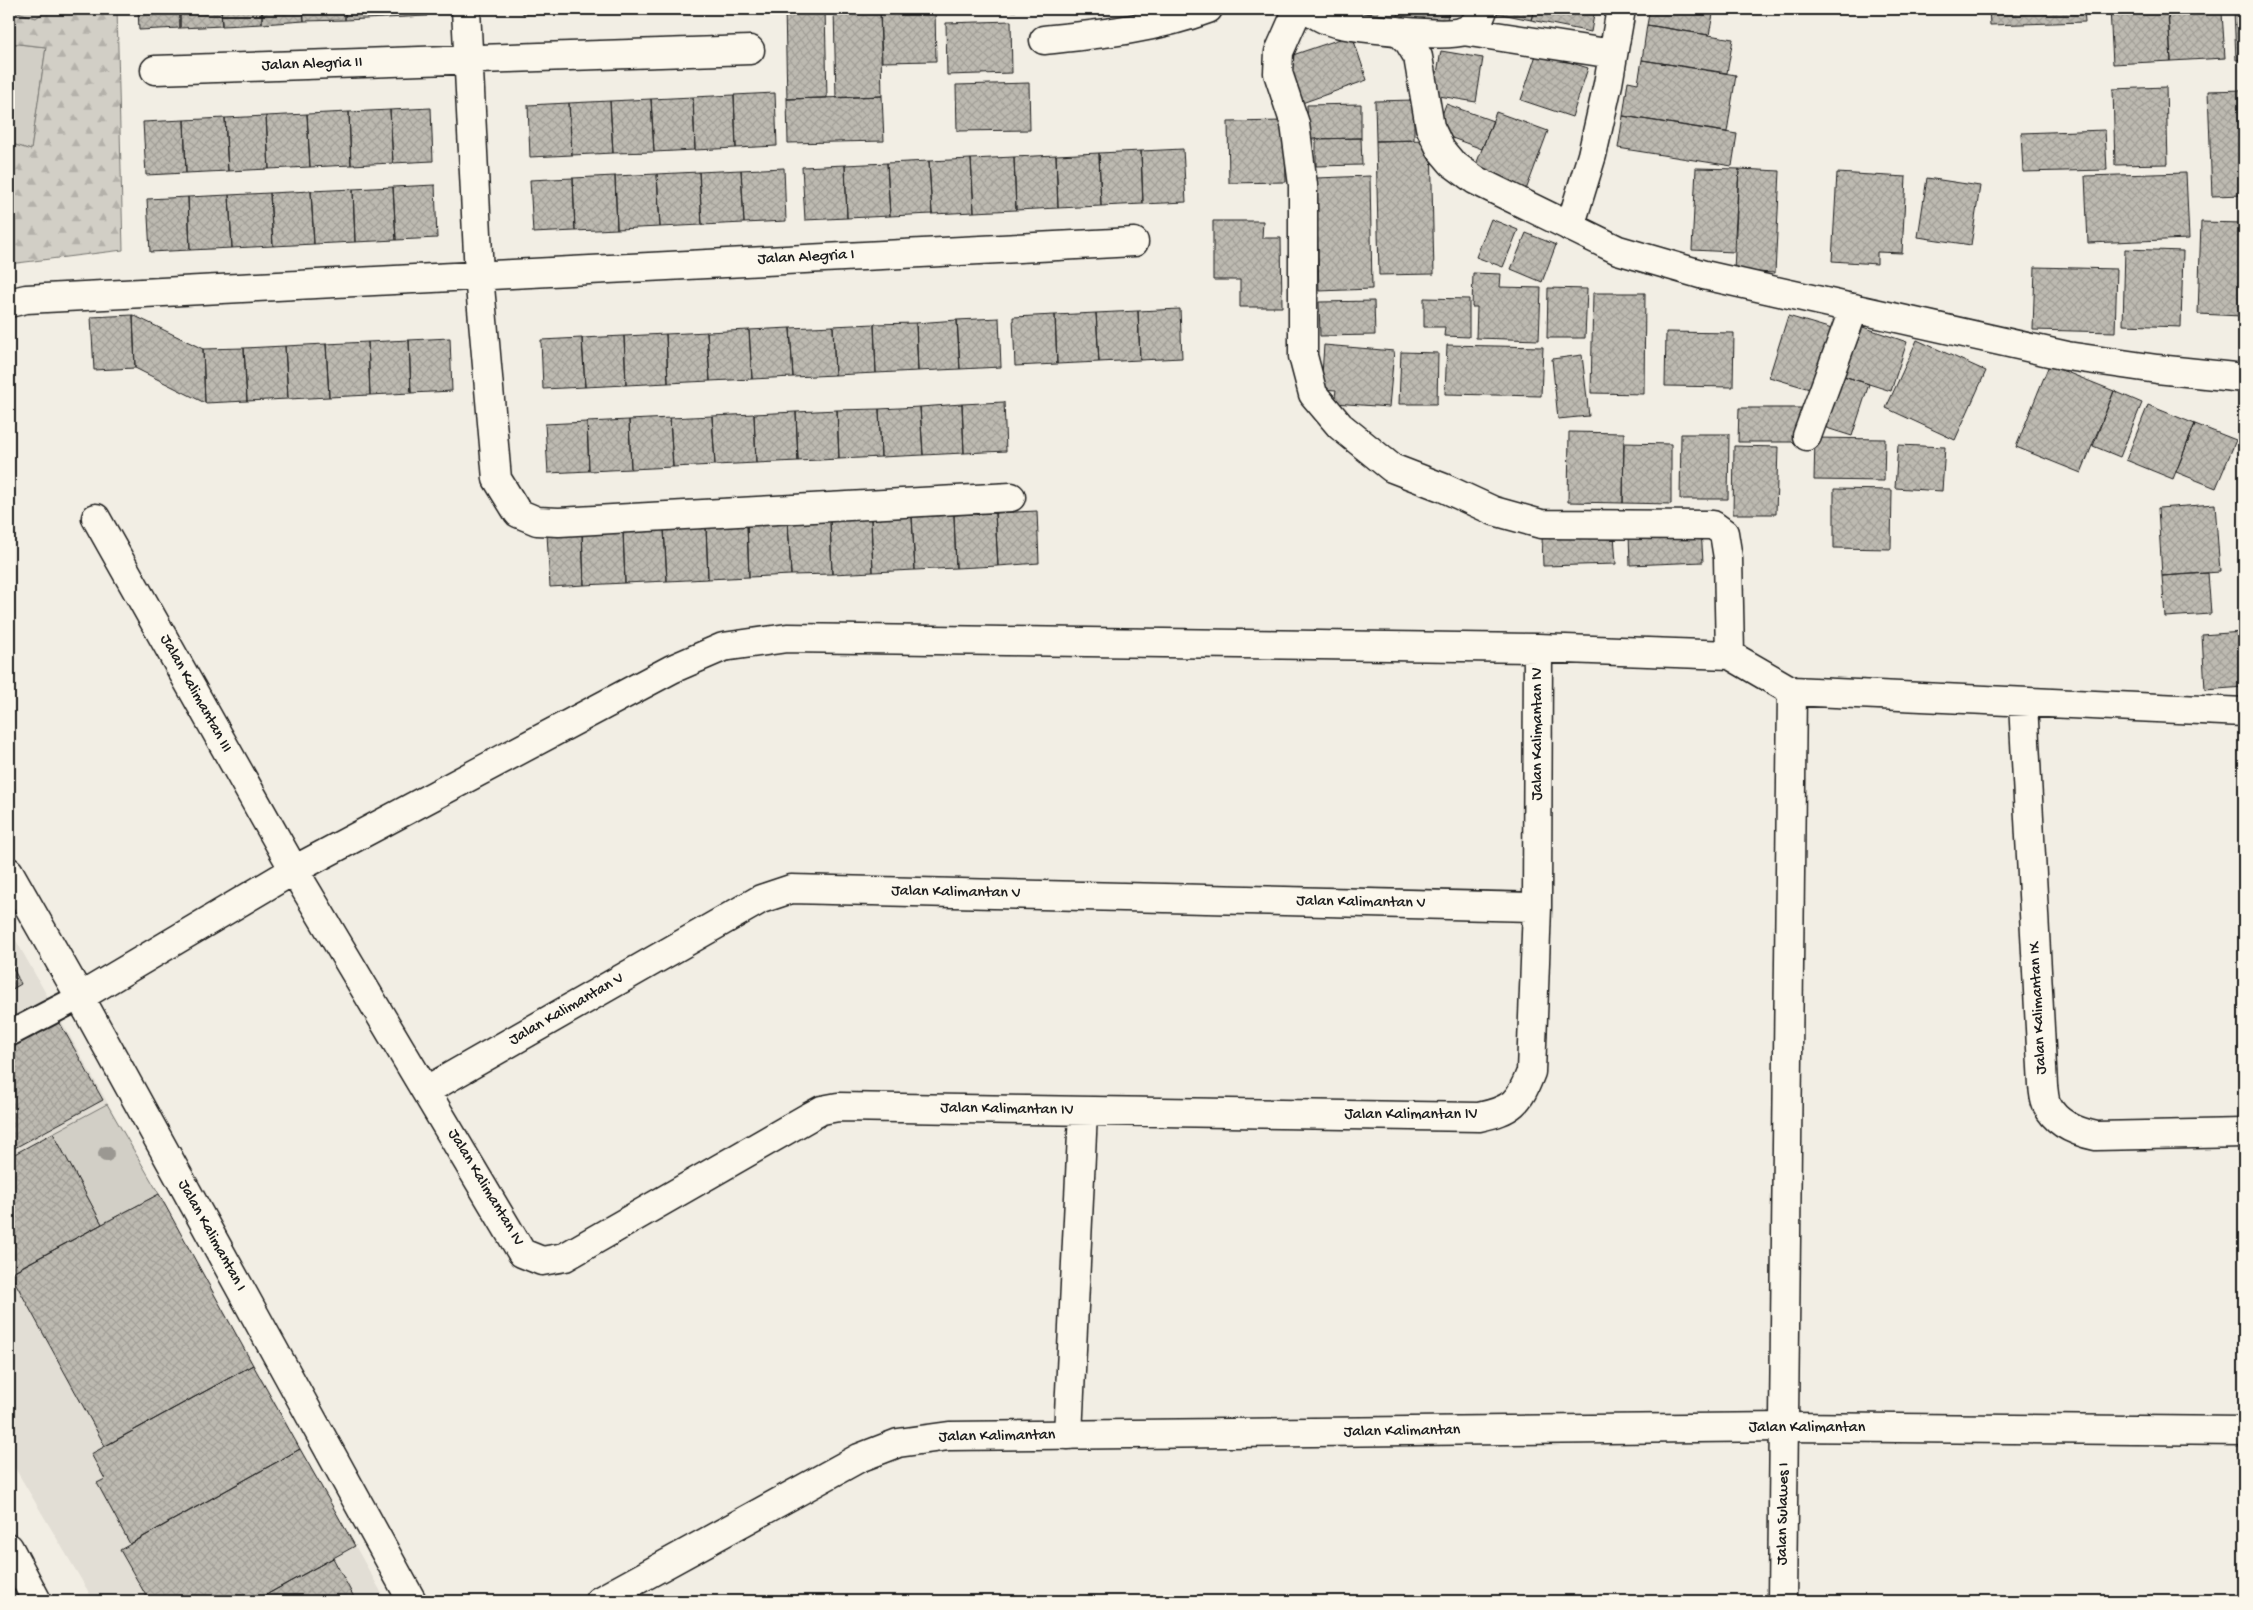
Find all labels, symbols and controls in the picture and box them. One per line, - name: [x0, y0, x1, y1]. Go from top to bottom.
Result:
- street label: Jalan Alegria II: [261, 54, 363, 76]
- street label: Jalan Alegria I: [757, 246, 855, 270]
- street label: Jalan Kalimantan III: [155, 632, 235, 756]
- street label: Jalan Kalimantan IV: [1529, 667, 1548, 801]
- street label: Jalan Kalimantan V: [891, 882, 1021, 904]
- street label: Jalan Kalimantan V: [1296, 892, 1426, 914]
- street label: Jalan Kalimantan IX: [2026, 941, 2052, 1075]
- street label: Jalan Kalimantan V: [506, 969, 628, 1051]
- street label: Jalan Kalimantan IV: [940, 1099, 1074, 1121]
- street label: Jalan Kalimantan IV: [1344, 1106, 1478, 1125]
- street label: Jalan Kalimantan IV: [443, 1126, 528, 1250]
- street label: Jalan Kalimantan I: [173, 1177, 249, 1295]
- street label: Jalan Kalimantan: [1749, 1419, 1866, 1438]
- street label: Jalan Kalimantan: [1343, 1421, 1461, 1443]
- street label: Jalan Kalimantan: [938, 1426, 1056, 1448]
- street label: Jalan Sulawes I: [1774, 1463, 1794, 1565]

